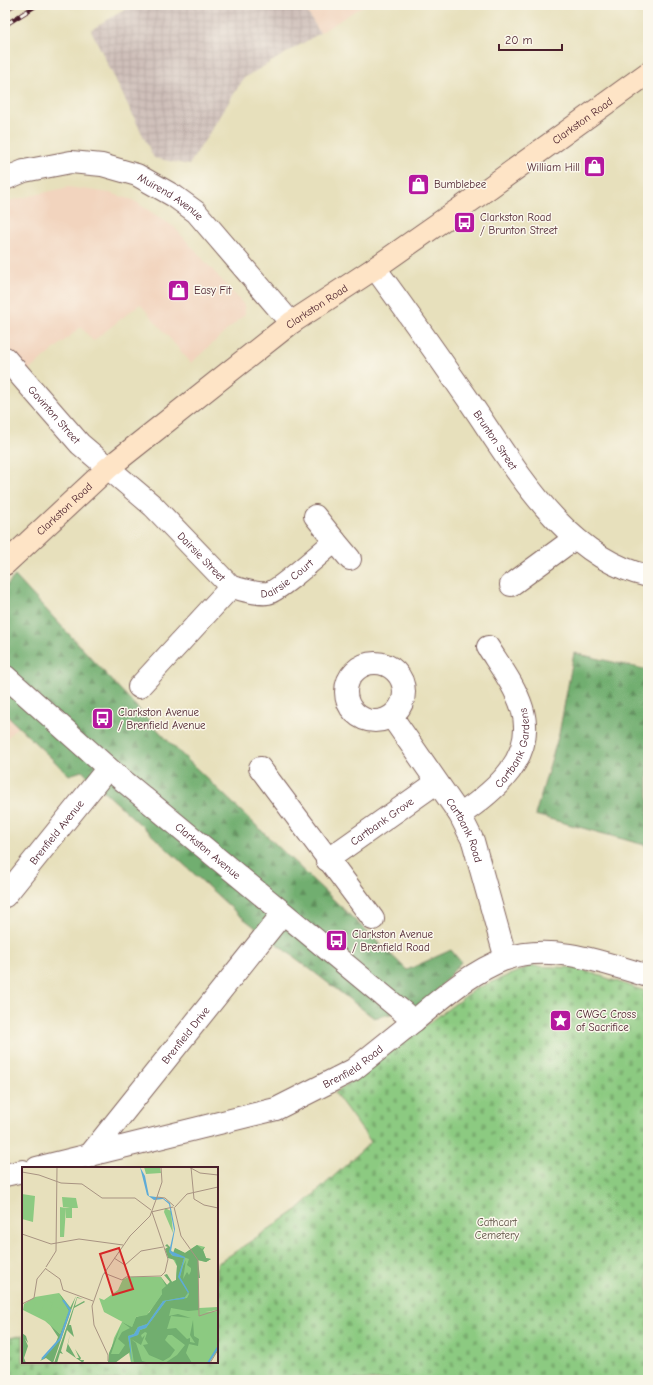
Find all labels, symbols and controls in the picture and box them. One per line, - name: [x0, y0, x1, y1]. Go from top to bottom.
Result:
- scale bar: [499, 26, 562, 52]
- text: 20 m: [505, 33, 533, 47]
- street label: Clarkston Road: [550, 95, 615, 147]
- shop icon: William Hill: [582, 154, 608, 180]
- place label: William Hill: [527, 161, 580, 174]
- street label: Muirend Avenue: [135, 171, 206, 223]
- shop icon: Bumblebee: [406, 171, 432, 197]
- place label: Bumblebee: [434, 178, 487, 191]
- bus stop icon: Clarkston Road / Brunton Street: [452, 210, 478, 236]
- place label: Clarkston Road / Brunton Street: [480, 211, 558, 237]
- shop icon: Easy Fit: [166, 277, 192, 303]
- street label: Clarkston Road: [283, 282, 351, 332]
- place label: Easy Fit: [194, 284, 232, 297]
- street label: Gavinton Street: [25, 383, 83, 447]
- street label: Brunton Street: [470, 408, 520, 473]
- street label: Clarkston Road: [34, 480, 95, 538]
- street label: Dairsie Street: [175, 530, 229, 585]
- street label: Dairsie Court: [261, 556, 317, 600]
- bus stop icon: Clarkston Avenue / Brenfield Avenue: [90, 705, 116, 731]
- place label: Clarkston Avenue / Brenfield Avenue: [118, 706, 206, 732]
- street label: Cartbank Gardens: [492, 706, 532, 791]
- street label: Cartbank Grove: [348, 795, 417, 849]
- street label: Cartbank Road: [443, 796, 485, 864]
- street label: Brenfield Avenue: [27, 797, 87, 867]
- street label: Clarkston Avenue: [172, 820, 244, 882]
- bus stop icon: Clarkston Avenue / Brenfield Road: [323, 927, 349, 953]
- place label: Clarkston Avenue / Brenfield Road: [352, 928, 433, 954]
- street label: Brenfield Drive: [159, 1004, 213, 1067]
- place icon: CWGC Cross of Sacrifice: [547, 1007, 573, 1033]
- place label: CWGC Cross of Sacrifice: [576, 1008, 636, 1034]
- street label: Brenfield Road: [321, 1043, 386, 1091]
- inset map: [22, 1167, 218, 1363]
- park label: Cathcart Cemetery: [475, 1216, 519, 1242]

